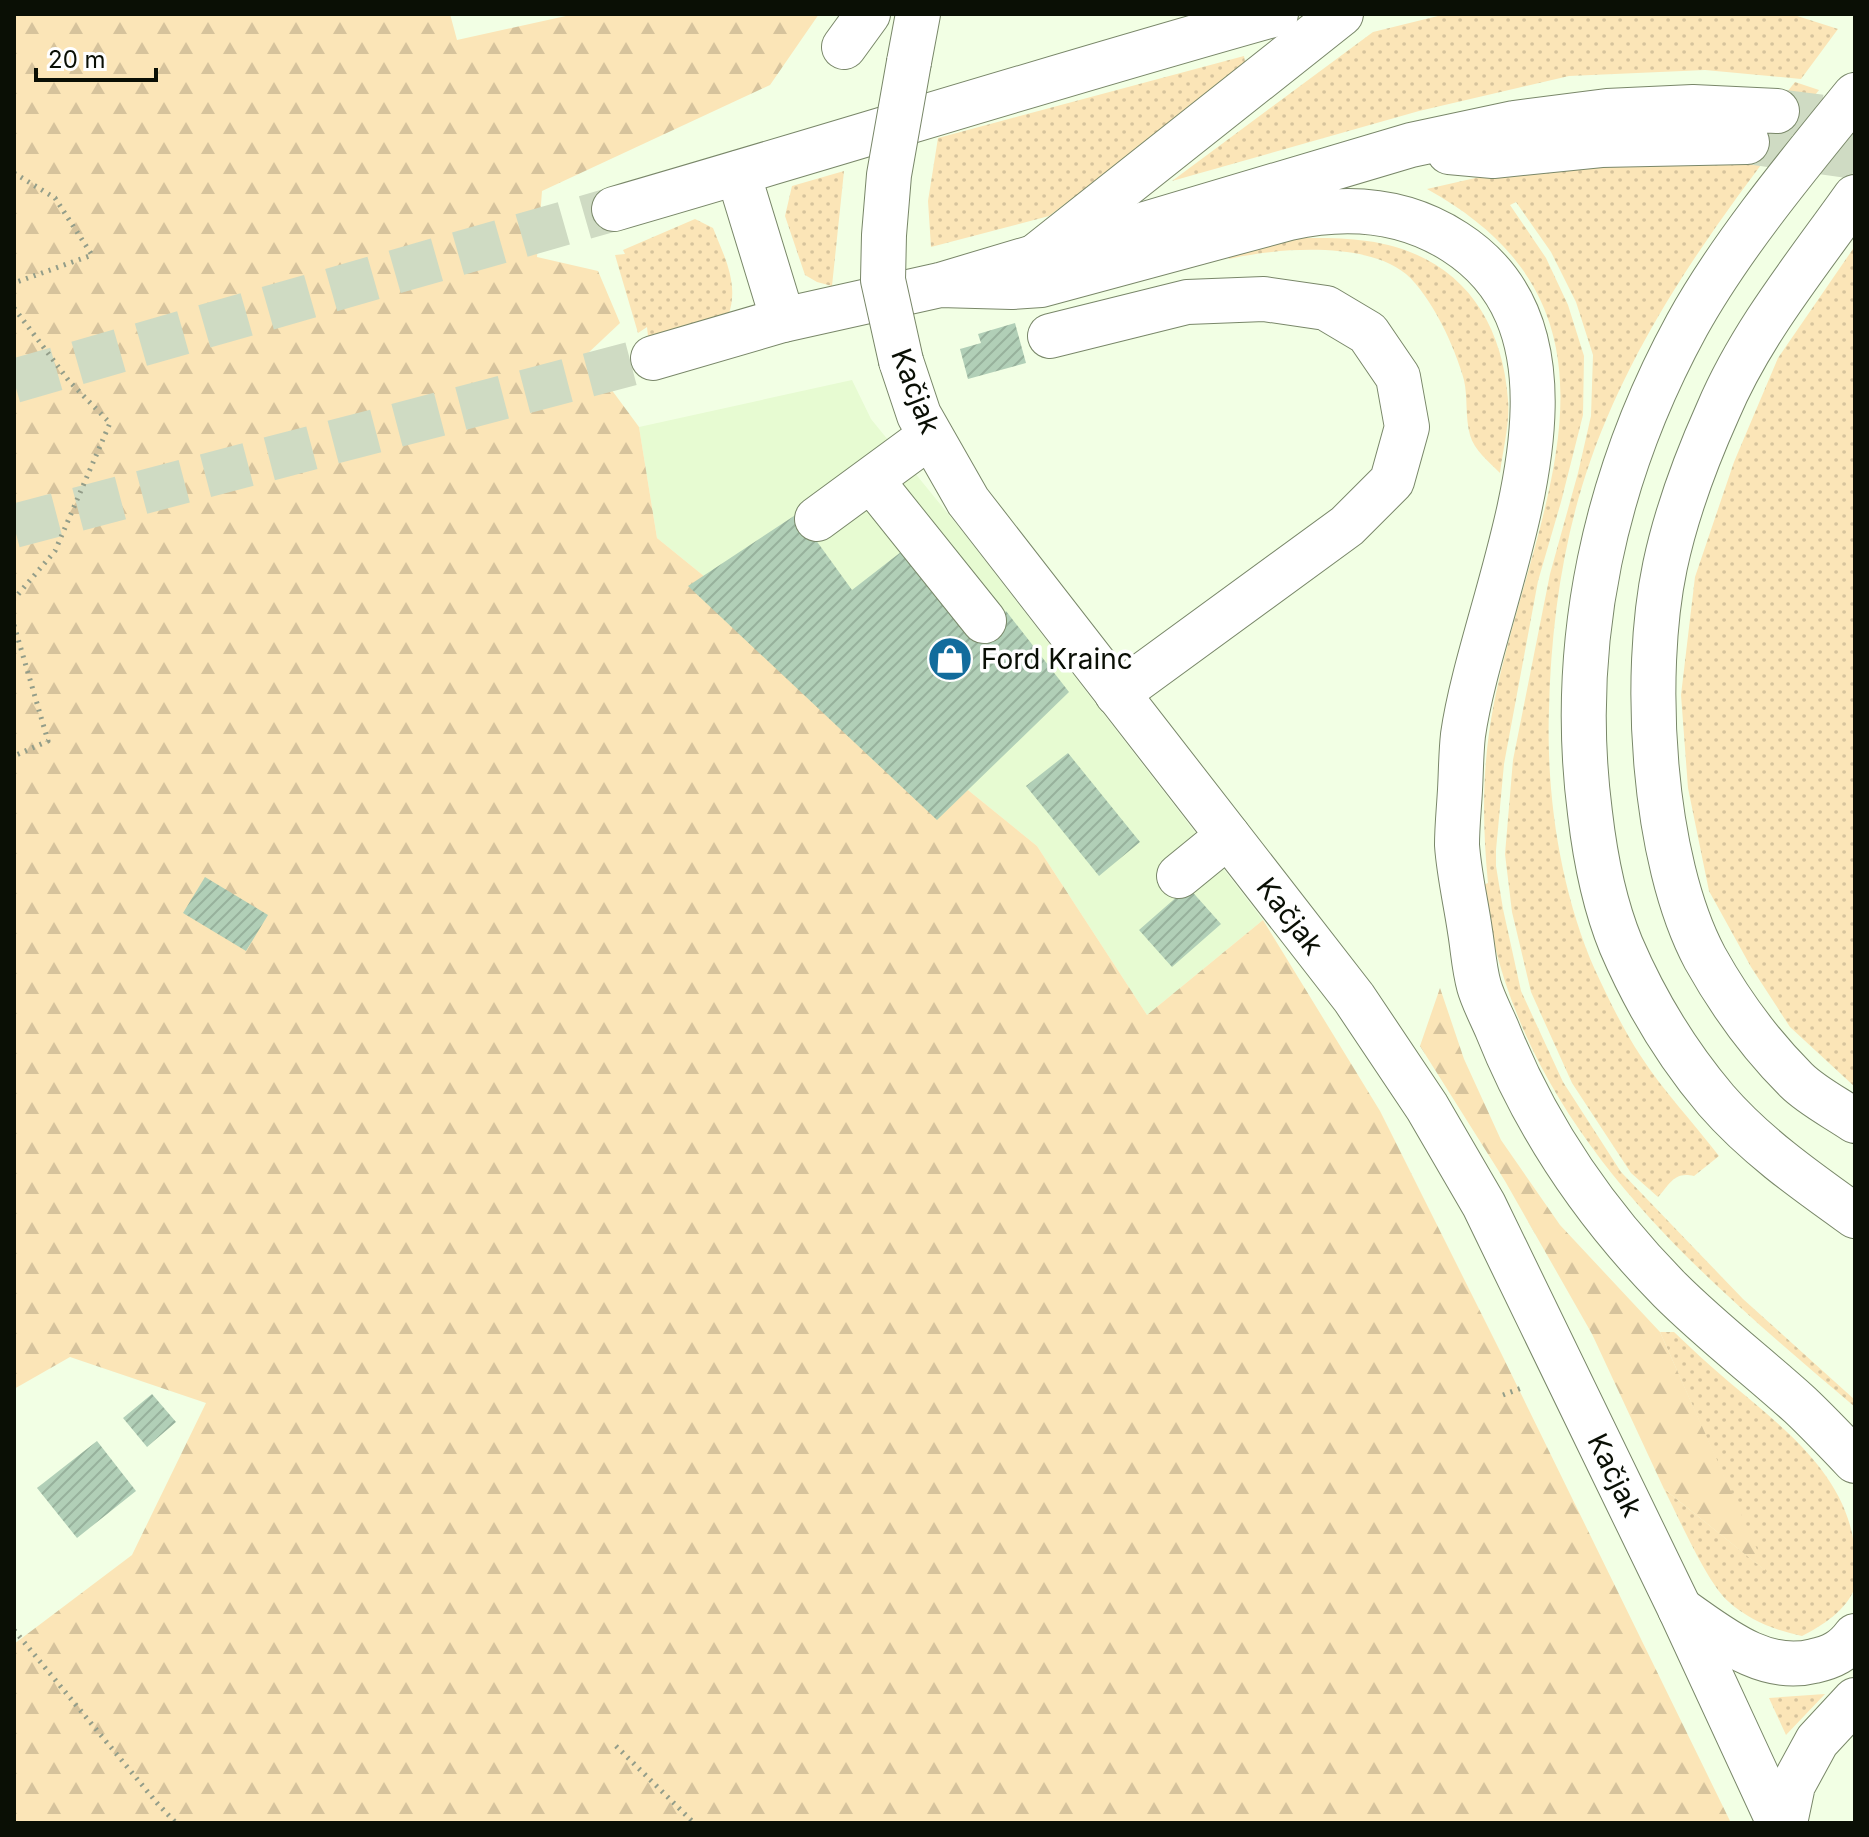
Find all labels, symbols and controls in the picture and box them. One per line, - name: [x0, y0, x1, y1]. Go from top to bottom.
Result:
- scale bar: [36, 32, 156, 82]
- text: 20 m: [48, 45, 106, 74]
- street label: Kačjak: [884, 344, 948, 438]
- shop icon: Ford Krainc: [926, 635, 974, 683]
- place label: Ford Krainc: [981, 642, 1133, 676]
- street label: Kačjak: [1249, 871, 1331, 961]
- street label: Kačjak: [1580, 1428, 1650, 1522]

